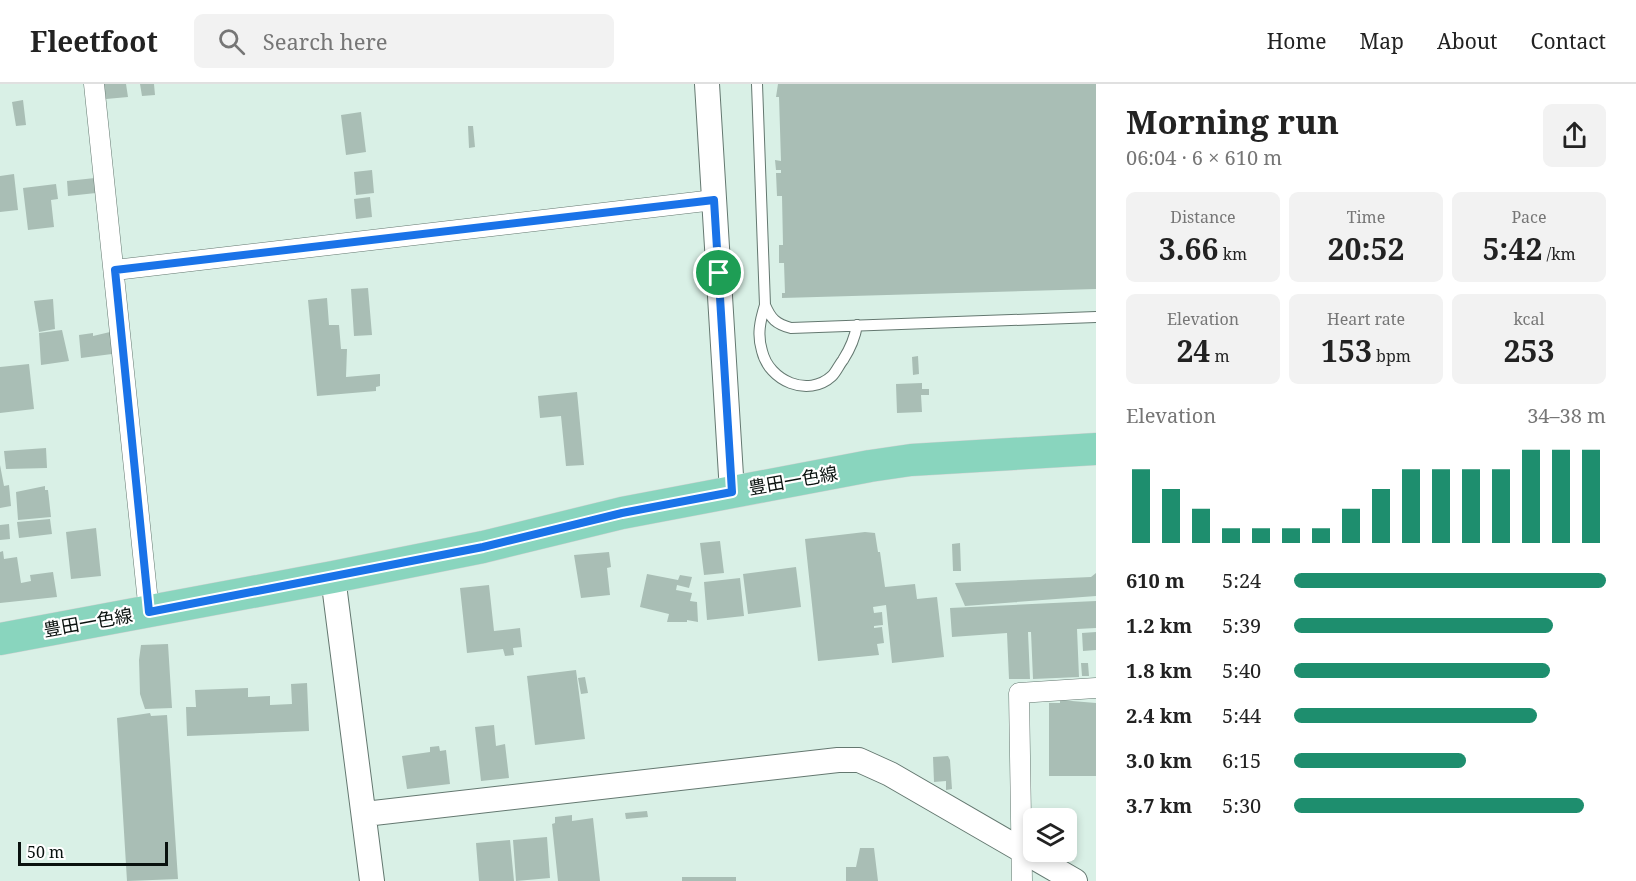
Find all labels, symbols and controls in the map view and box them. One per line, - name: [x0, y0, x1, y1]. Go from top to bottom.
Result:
- search box: [194, 14, 614, 68]
- text: Fleetfoot: [30, 22, 158, 60]
- icon: search: [215, 25, 248, 58]
- text: Search here: [263, 26, 388, 56]
- text: Home: [1267, 27, 1327, 55]
- text: Map: [1360, 27, 1404, 55]
- text: About: [1437, 27, 1498, 55]
- text: Contact: [1531, 27, 1606, 55]
- text: Morning run: [1126, 99, 1339, 144]
- button: share: [1543, 104, 1606, 167]
- text: 06:04 · 6 × 610 m: [1126, 144, 1282, 171]
- text: Distance: [1170, 206, 1236, 228]
- text: Time: [1347, 206, 1385, 228]
- text: Pace: [1511, 206, 1547, 228]
- text: 3.66: [1159, 228, 1219, 269]
- text: 20:52: [1328, 228, 1404, 269]
- text: 5:42: [1482, 228, 1542, 269]
- text: km: [1219, 243, 1247, 265]
- text: /km: [1542, 243, 1576, 265]
- pin: [693, 247, 744, 298]
- icon: arrive: [702, 256, 735, 289]
- text: Elevation: [1167, 308, 1239, 330]
- text: Heart rate: [1327, 308, 1405, 330]
- text: kcal: [1514, 308, 1544, 330]
- text: 24: [1176, 330, 1210, 371]
- text: 153: [1321, 330, 1372, 371]
- text: 253: [1504, 330, 1554, 371]
- text: m: [1210, 345, 1230, 367]
- text: bpm: [1372, 345, 1411, 367]
- text: Elevation: [1126, 402, 1216, 429]
- text: 34–38 m: [1527, 402, 1606, 429]
- street label: 豊田一色線: [746, 460, 839, 500]
- text: 610 m: [1126, 567, 1185, 594]
- text: 5:24: [1222, 567, 1261, 594]
- street label: 豊田一色線: [41, 602, 134, 642]
- text: 1.2 km: [1126, 612, 1192, 639]
- text: 5:39: [1222, 612, 1261, 639]
- text: 1.8 km: [1126, 657, 1192, 684]
- text: 5:40: [1222, 657, 1261, 684]
- text: 2.4 km: [1126, 702, 1192, 729]
- text: 5:44: [1222, 702, 1261, 729]
- text: 3.0 km: [1126, 747, 1192, 774]
- text: 6:15: [1222, 747, 1261, 774]
- text: 3.7 km: [1126, 792, 1192, 819]
- text: 5:30: [1222, 792, 1261, 819]
- map controls: [1023, 808, 1077, 862]
- button: layers: [1023, 808, 1077, 862]
- scale bar: [18, 839, 168, 866]
- text: 50 m: [27, 841, 64, 863]

